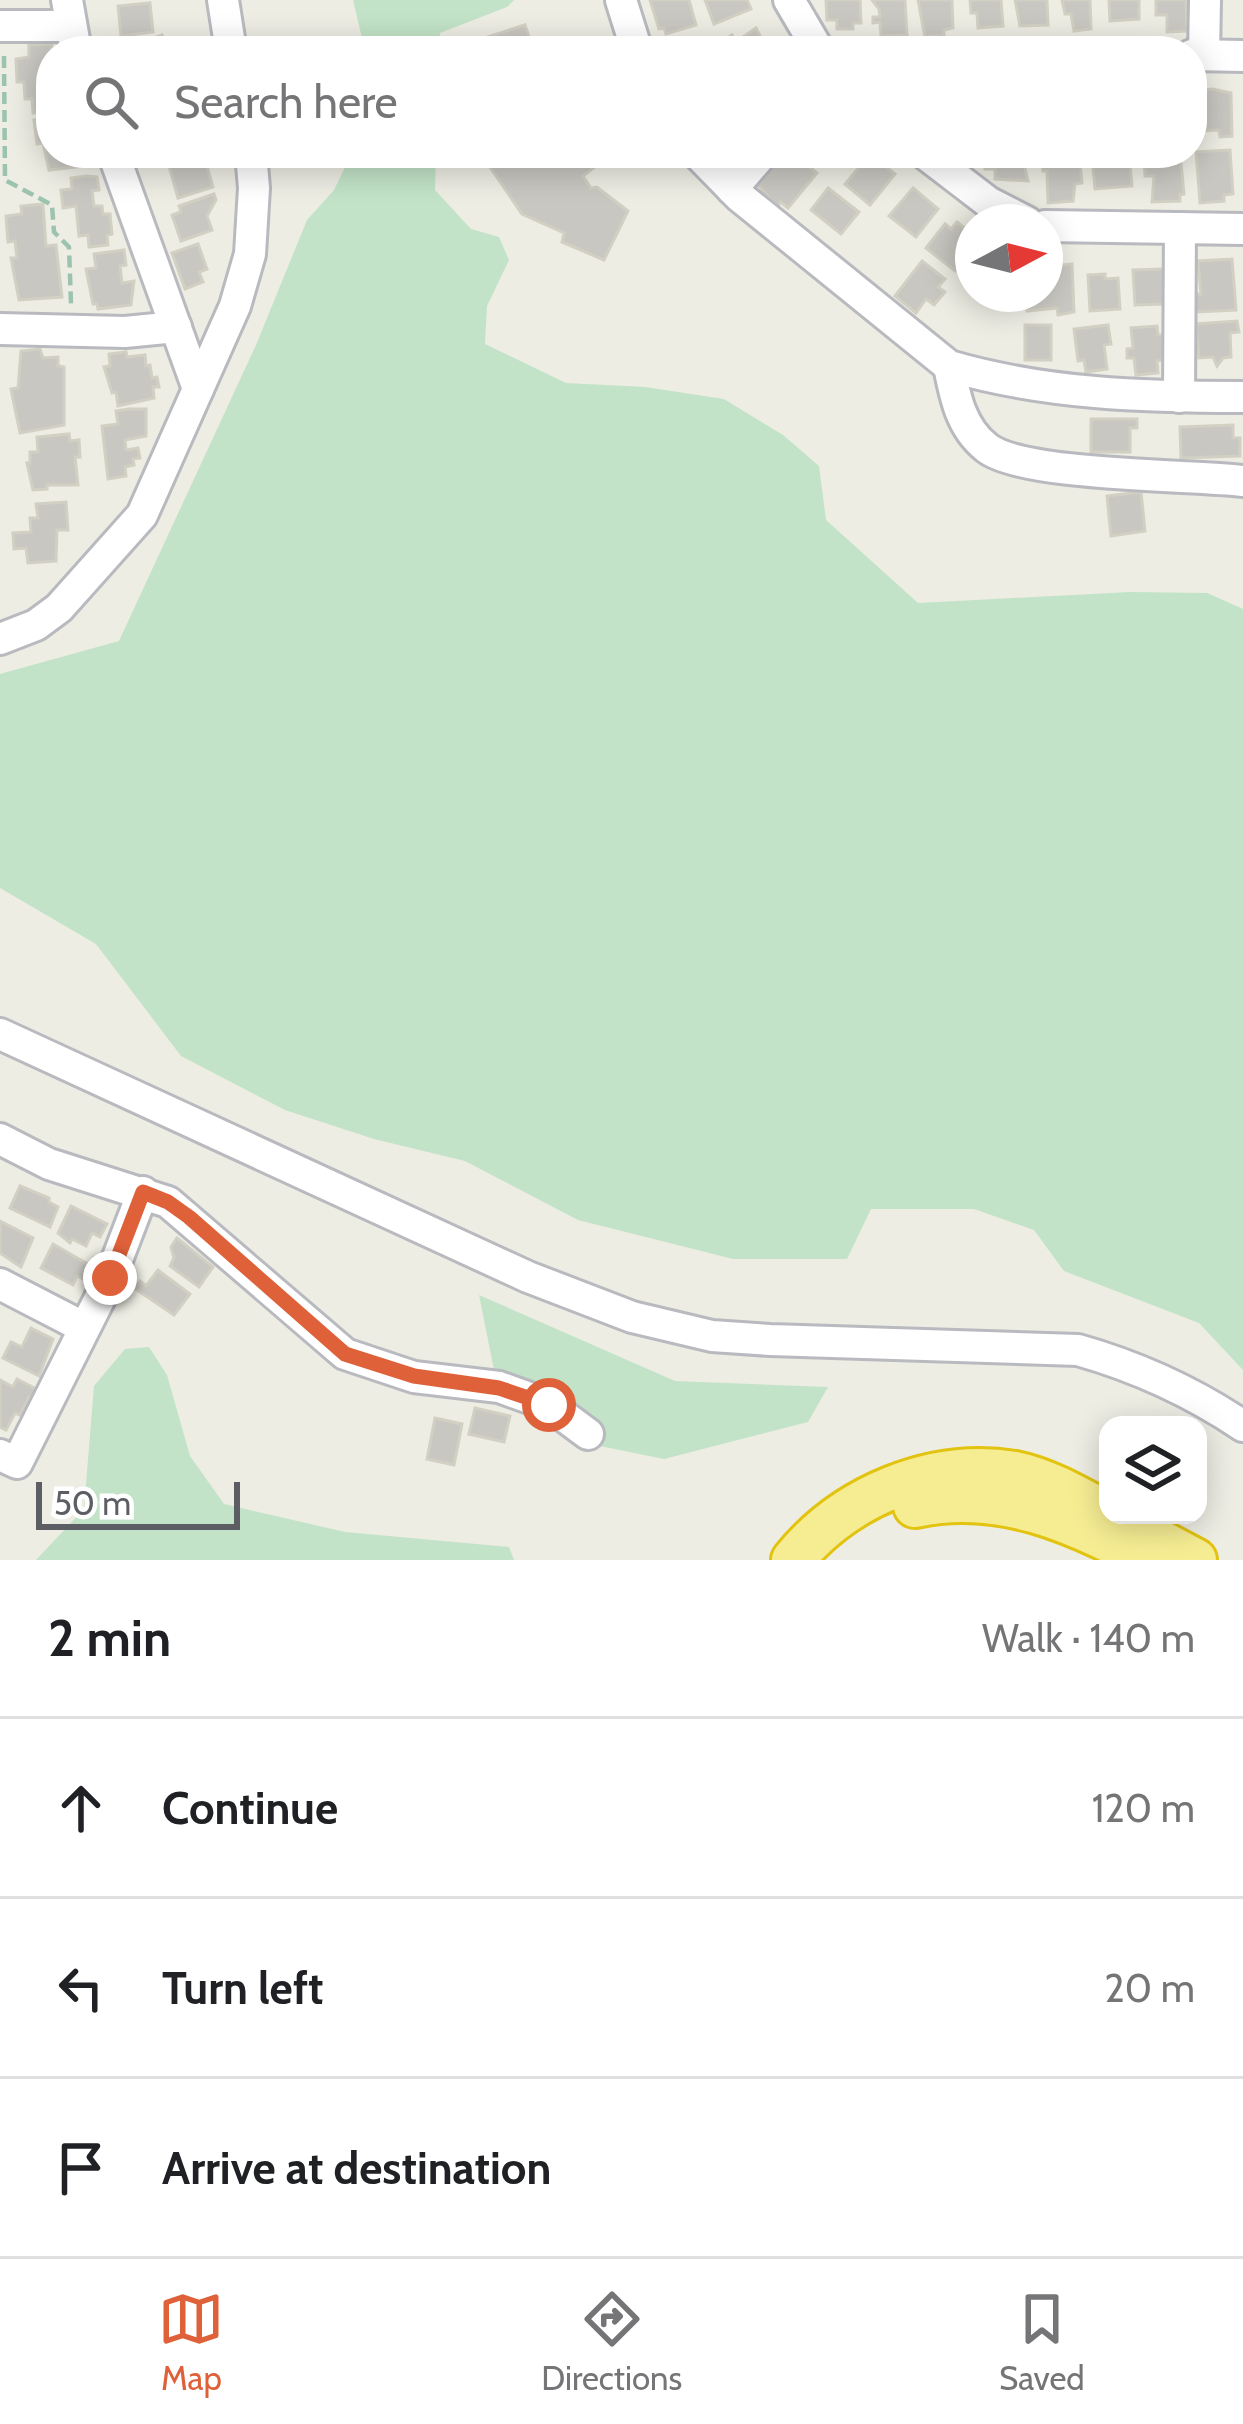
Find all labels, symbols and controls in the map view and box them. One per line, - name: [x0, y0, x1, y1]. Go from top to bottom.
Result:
- search box: [36, 36, 1207, 168]
- icon: search: [78, 69, 144, 135]
- text: Search here: [174, 75, 398, 129]
- north arrow: [955, 204, 1063, 312]
- route end: [83, 1251, 137, 1305]
- route start: [522, 1378, 576, 1432]
- map controls: [1099, 1416, 1207, 1524]
- button: layers: [1099, 1416, 1207, 1524]
- scale bar: [36, 1476, 240, 1529]
- text: 50 m: [54, 1483, 131, 1523]
- text: 2 min: [48, 1607, 171, 1669]
- text: Walk · 140 m: [982, 1614, 1195, 1662]
- icon: ahead: [48, 1775, 114, 1841]
- text: Continue: [162, 1781, 338, 1835]
- text: 120 m: [1092, 1784, 1195, 1832]
- icon: left: [48, 1955, 114, 2021]
- text: Turn left: [162, 1961, 324, 2015]
- text: 20 m: [1104, 1964, 1195, 2012]
- icon: arrive: [48, 2135, 114, 2201]
- text: Arrive at destination: [162, 2141, 551, 2195]
- tab: Map: [158, 2286, 224, 2398]
- tab: Directions: [541, 2286, 682, 2398]
- tab: Saved: [999, 2286, 1085, 2398]

